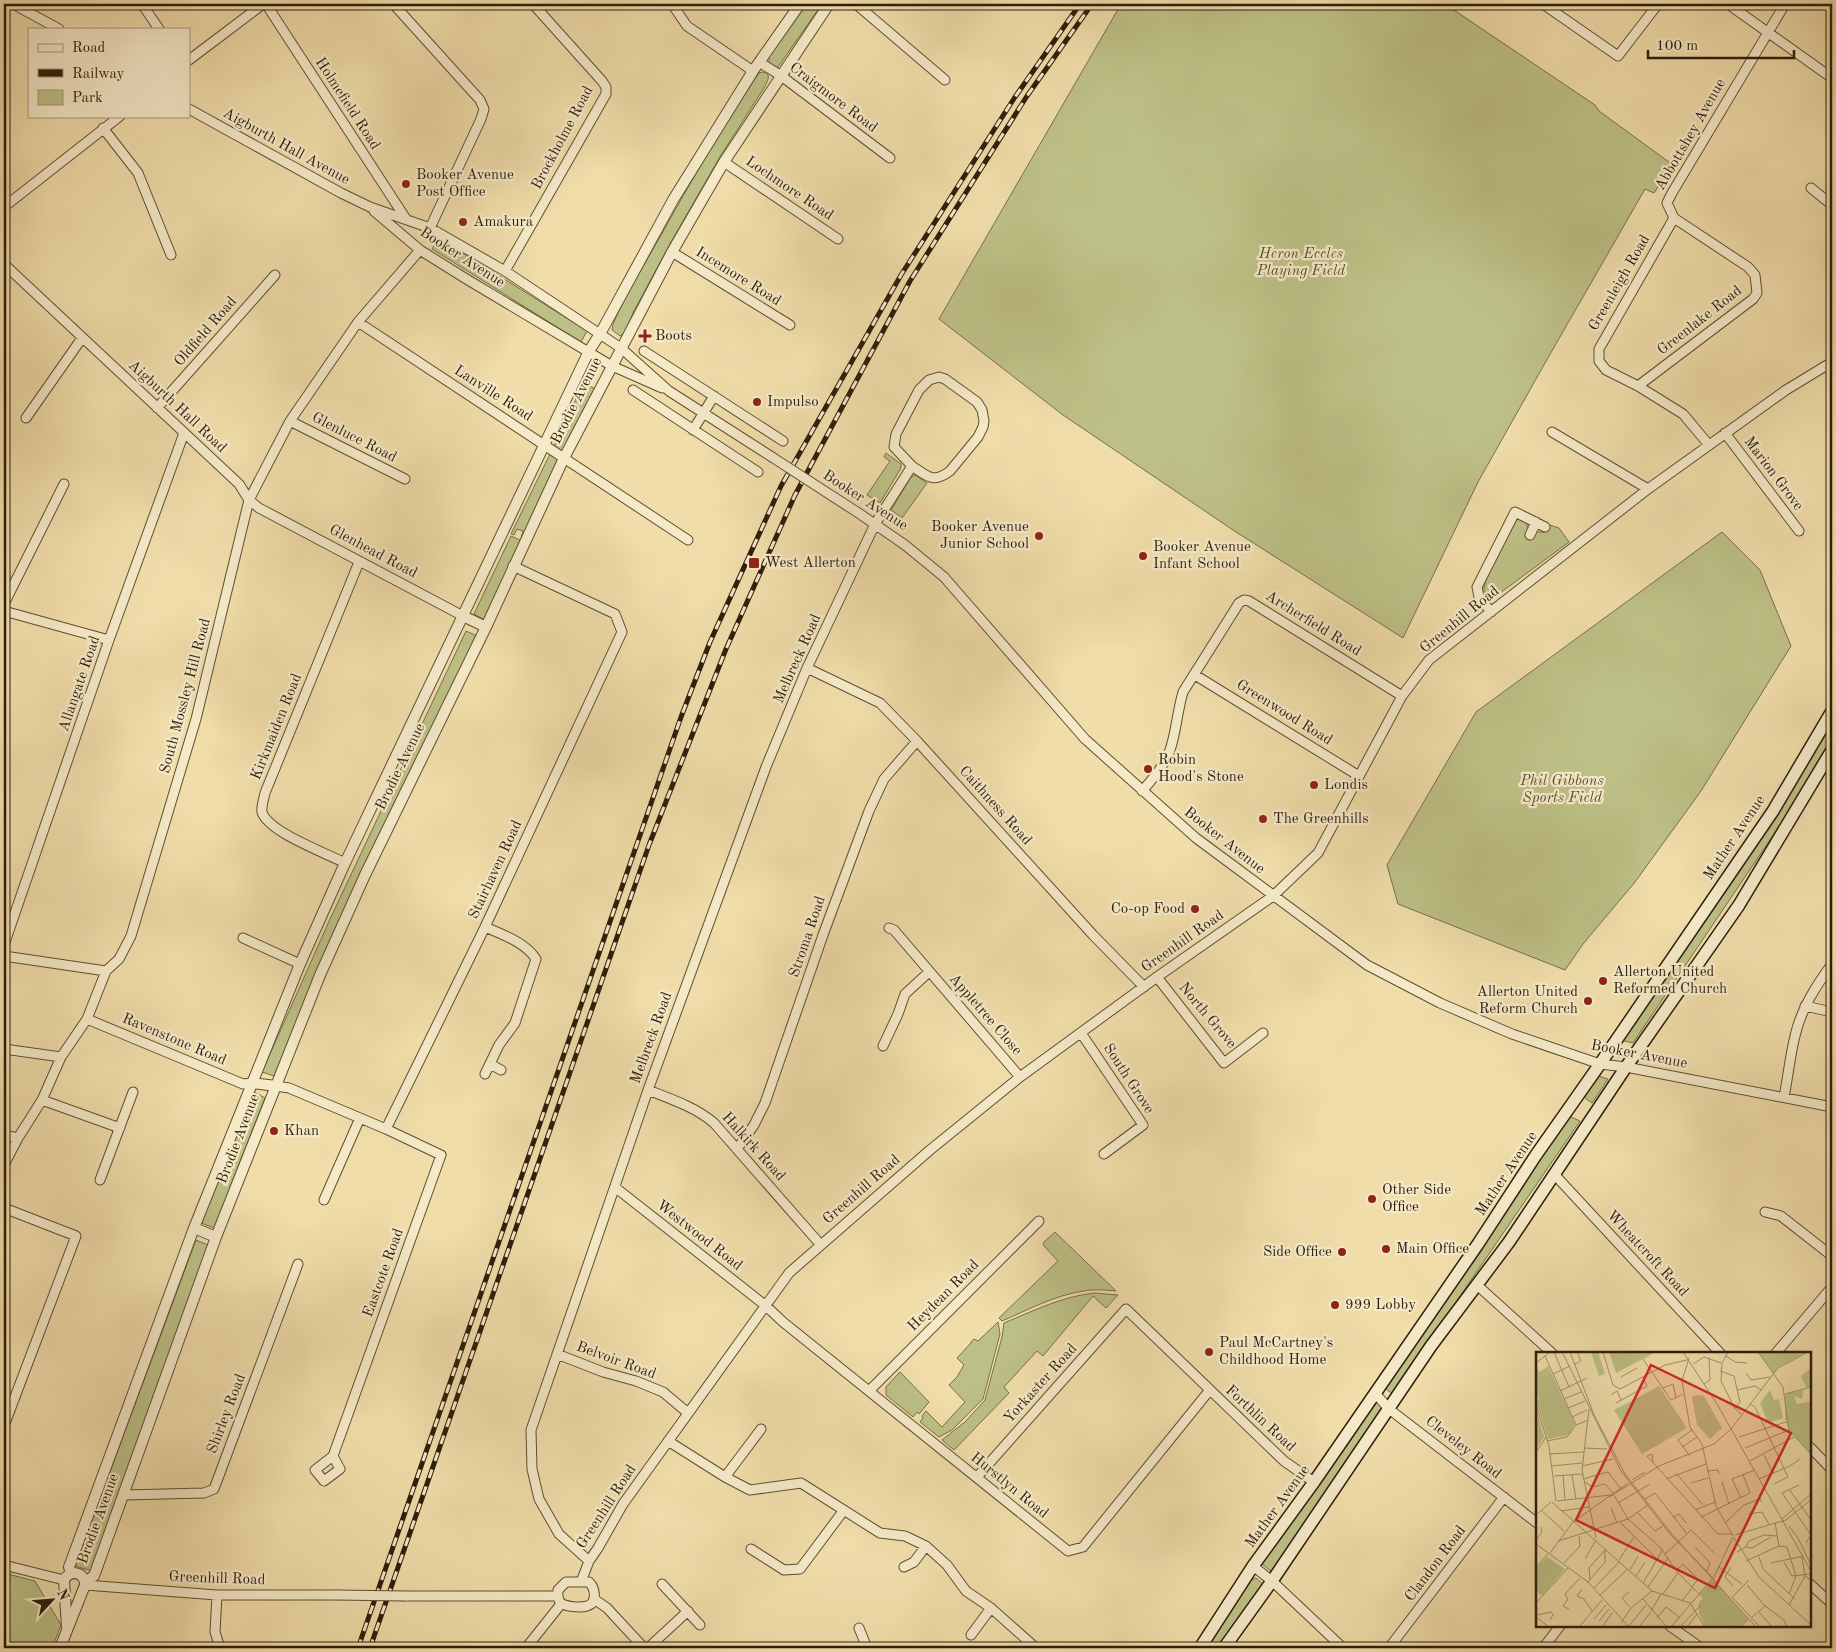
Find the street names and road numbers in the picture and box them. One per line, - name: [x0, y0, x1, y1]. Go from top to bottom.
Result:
- street label: Holmefield Road: [312, 55, 382, 153]
- street label: Craigmore Road: [786, 60, 880, 136]
- street label: Abbottshey Avenue: [1653, 77, 1729, 193]
- street label: Brockholme Road: [530, 84, 597, 192]
- street label: Aigburth Hall Avenue: [220, 106, 352, 188]
- street label: Lochmore Road: [742, 154, 836, 224]
- street label: Booker Avenue: [417, 225, 507, 291]
- street label: Greenleigh Road: [1587, 232, 1654, 333]
- street label: Incemore Road: [693, 245, 783, 309]
- street label: Greenlake Road: [1655, 283, 1745, 359]
- street label: Oldfield Road: [172, 294, 240, 370]
- street label: Brodie Avenue: [549, 355, 605, 447]
- street label: Aigburth Hall Road: [125, 358, 229, 456]
- street label: Lanville Road: [451, 363, 535, 425]
- street label: Glenluce Road: [309, 410, 399, 466]
- street label: Marion Grove: [1741, 434, 1805, 514]
- street label: Booker Avenue: [820, 468, 910, 534]
- street label: Glenhead Road: [326, 522, 420, 582]
- street label: Greenhill Road: [1418, 584, 1502, 656]
- street label: Archerfield Road: [1263, 589, 1364, 660]
- street label: Melbreck Road: [772, 612, 824, 706]
- street label: South Mossley Hill Road: [158, 617, 214, 775]
- street label: Allangate Road: [57, 634, 103, 734]
- street label: Kirkmaiden Road: [249, 672, 305, 782]
- street label: Greenwood Road: [1233, 677, 1335, 749]
- street label: Brodie Avenue: [374, 721, 429, 813]
- street label: Caithness Road: [956, 764, 1034, 849]
- street label: Mather Avenue: [1701, 793, 1769, 883]
- street label: Booker Avenue: [1181, 805, 1267, 877]
- street label: Stairhaven Road: [467, 818, 525, 922]
- street label: Stroma Road: [787, 894, 829, 980]
- street label: Greenhill Road: [1139, 908, 1227, 976]
- street label: Appletree Close: [946, 971, 1024, 1059]
- street label: North Grove: [1175, 980, 1239, 1052]
- street label: Melbreck Road: [628, 990, 676, 1086]
- street label: Ravenstone Road: [120, 1011, 229, 1069]
- street label: Booker Avenue: [1590, 1038, 1689, 1072]
- street label: South Grove: [1100, 1041, 1156, 1117]
- street label: Brodie Avenue: [215, 1092, 263, 1186]
- street label: Halkirk Road: [718, 1110, 788, 1184]
- street label: Mather Avenue: [1473, 1129, 1541, 1219]
- street label: Greenhill Road: [821, 1152, 904, 1227]
- street label: Westwood Road: [653, 1198, 745, 1274]
- street label: Wheatcroft Road: [1603, 1208, 1691, 1300]
- street label: Eastcote Road: [361, 1226, 407, 1319]
- street label: Heydean Road: [906, 1257, 983, 1334]
- street label: Belvoir Road: [574, 1340, 658, 1382]
- street label: Yorkaster Road: [1002, 1341, 1080, 1427]
- street label: Shirley Road: [205, 1372, 249, 1456]
- street label: Forthlin Road: [1222, 1383, 1298, 1455]
- street label: Cleveley Road: [1422, 1414, 1504, 1482]
- street label: Hurstlyn Road: [967, 1450, 1051, 1522]
- street label: Greenhill Road: [574, 1462, 640, 1552]
- street label: Mather Avenue: [1243, 1463, 1313, 1551]
- street label: Brodie Avenue: [76, 1472, 122, 1566]
- street label: Clandon Road: [1403, 1523, 1469, 1605]
- street label: Greenhill Road: [168, 1570, 266, 1588]

